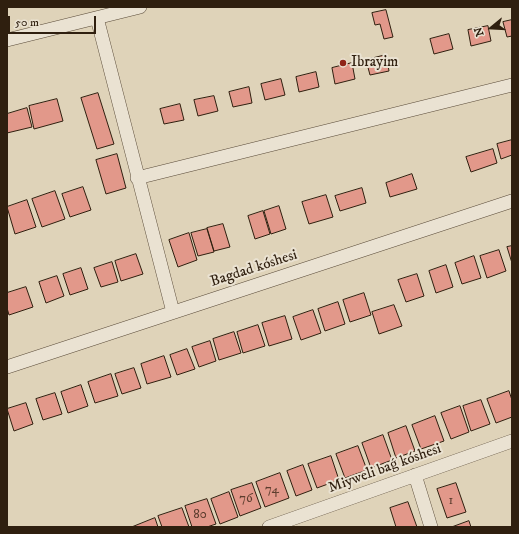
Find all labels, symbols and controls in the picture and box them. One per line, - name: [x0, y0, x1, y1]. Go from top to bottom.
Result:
- scale bar: [10, 8, 98, 34]
- north arrow: [471, 8, 511, 48]
- text: 50 m: [15, 15, 39, 30]
- text: N: [472, 25, 488, 38]
- place label: Ibrayim: [351, 54, 398, 72]
- marker: Ibrayim: [338, 58, 348, 68]
- street label: Bagdad kóshesi: [208, 246, 300, 292]
- street label: Miyweli baǵ kóshesi: [326, 440, 444, 498]
- house number: 74: [265, 482, 279, 498]
- house number: 76: [239, 491, 253, 507]
- house number: 1: [449, 493, 453, 509]
- house number: 80: [193, 507, 207, 523]

